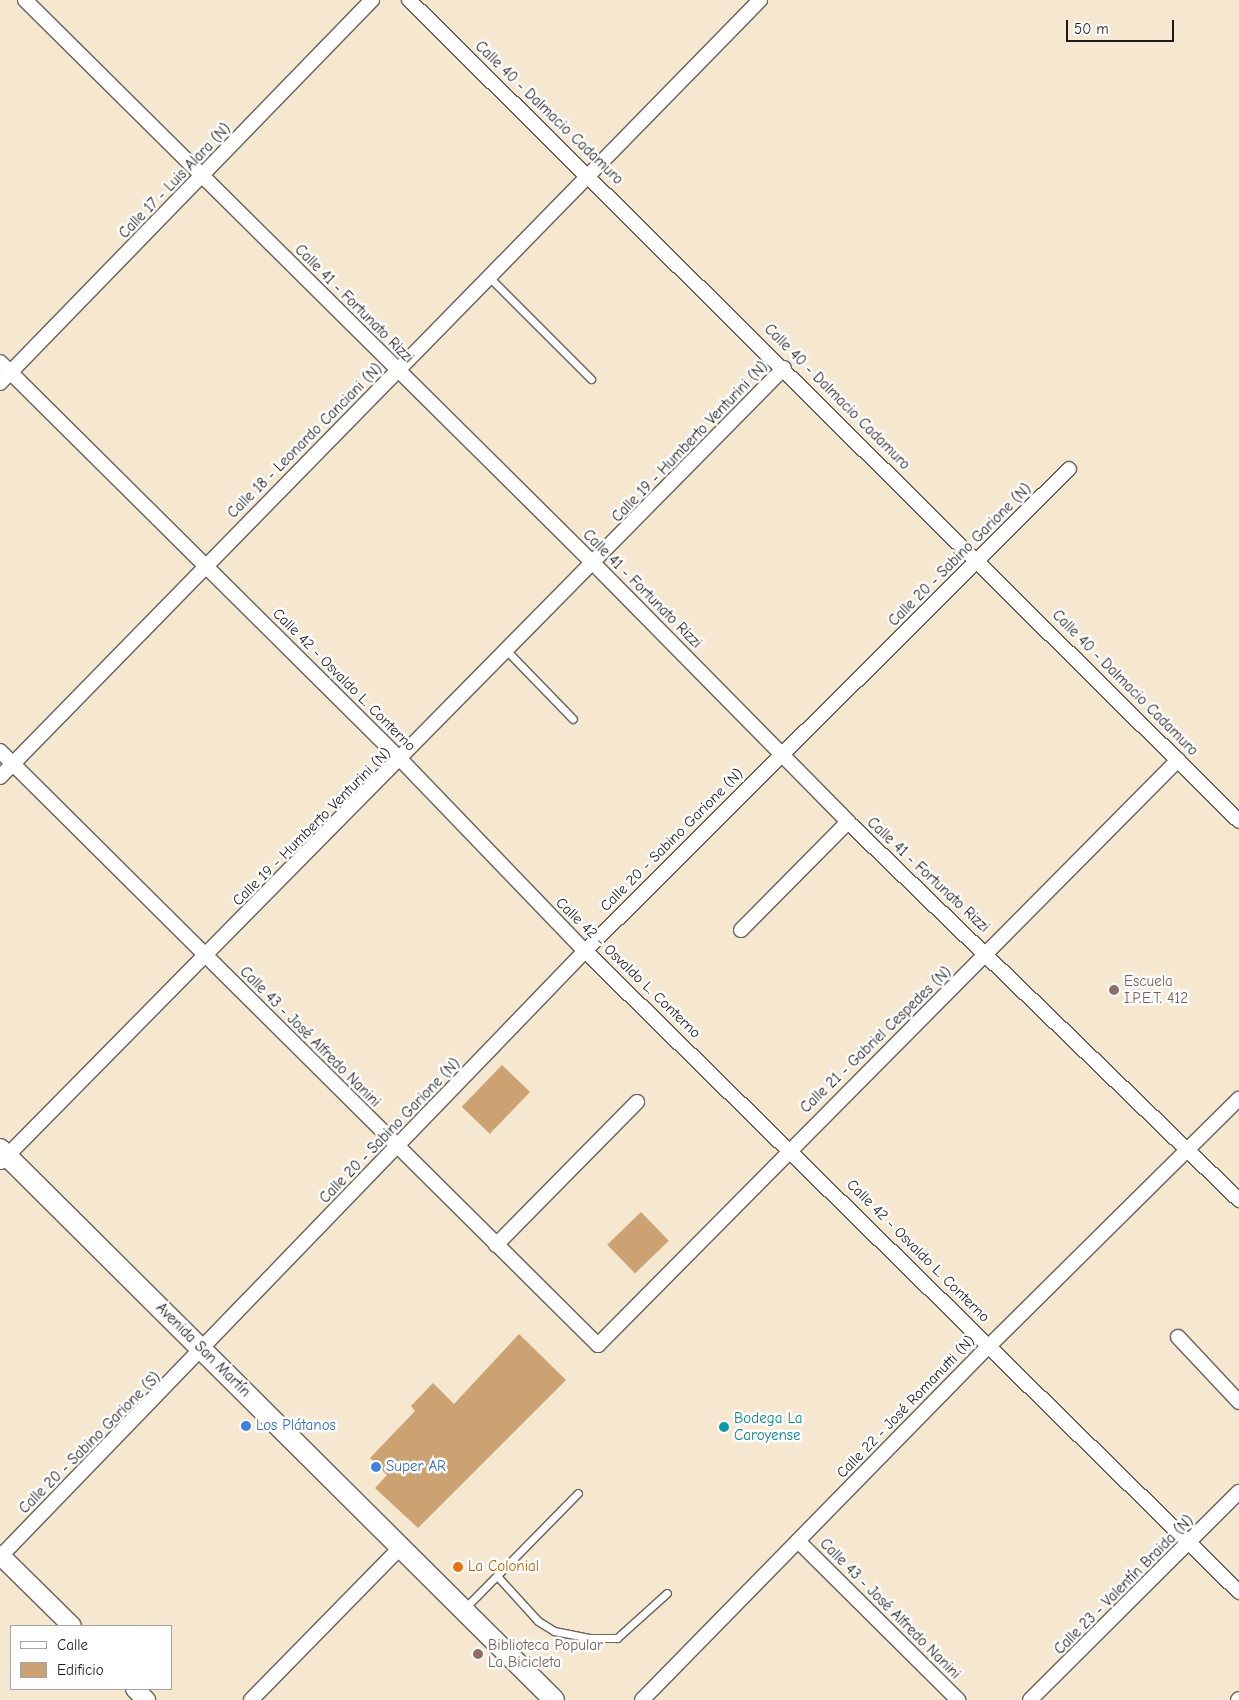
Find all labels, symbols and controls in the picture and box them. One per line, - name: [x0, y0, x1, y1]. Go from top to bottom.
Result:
- scale bar: [1069, 10, 1176, 42]
- text: 50 m: [1074, 20, 1109, 38]
- street label: Calle 40 - Dalmacio Cadamuro: [471, 37, 627, 189]
- street label: Calle 17 - Luis Alara (N): [115, 120, 235, 242]
- street label: Calle 41 - Fortunato Rizzi: [291, 241, 417, 367]
- street label: Calle 40 - Dalmacio Cadamuro: [760, 320, 914, 474]
- street label: Calle 19 - Humberto Venturini (N): [608, 358, 772, 526]
- street label: Calle 18 - Leonardo Canciani (N): [224, 360, 386, 522]
- street label: Calle 20 - Sabino Garione (N): [885, 480, 1035, 630]
- street label: Calle 41 - Fortunato Rizzi: [579, 526, 705, 652]
- street label: Calle 42 - Osvaldo L. Conterno: [269, 605, 419, 755]
- street label: Calle 40 - Dalmacio Cadamuro: [1048, 606, 1202, 760]
- street label: Calle 19 - Humberto Venturini (N): [229, 744, 395, 910]
- street label: Calle 20 - Sabino Garione (N): [597, 765, 747, 915]
- street label: Calle 41 - Fortunato Rizzi: [863, 814, 993, 936]
- street label: Calle 42 - Osvaldo L. Conterno: [552, 894, 704, 1042]
- street label: Calle 43 - José Alfredo Nanini: [236, 963, 384, 1111]
- street label: Calle 21 - Gabriel Cespedes (N): [797, 963, 955, 1117]
- place label: Escuela I.P.E.T. 412: [1124, 972, 1188, 1007]
- marker: Escuela I.P.E.T. 412: [1108, 984, 1120, 996]
- street label: Calle 20 - Sabino Garione (N): [316, 1055, 464, 1207]
- street label: Calle 42 - Osvaldo L. Conterno: [843, 1176, 993, 1326]
- street label: Avenida San Martín: [152, 1299, 254, 1401]
- street label: Calle 22 - José Romanutti (N): [833, 1332, 979, 1482]
- street label: Calle 20 - Sabino Garione (S): [15, 1368, 165, 1518]
- place label: Bodega La Caroyense: [734, 1409, 802, 1444]
- place label: Los Plátanos: [256, 1417, 336, 1435]
- marker: Los Plátanos: [240, 1420, 252, 1432]
- marker: Bodega La Caroyense: [718, 1421, 730, 1433]
- place label: Super AR: [386, 1458, 446, 1476]
- marker: Super AR: [370, 1461, 382, 1473]
- street label: Calle 23 - Valentín Braida (N): [1051, 1512, 1197, 1658]
- street label: Calle 43 - José Alfredo Nanini: [816, 1535, 964, 1683]
- place label: La Colonial: [468, 1558, 539, 1576]
- marker: La Colonial: [452, 1561, 464, 1573]
- legend: [10, 1625, 172, 1690]
- text: Calle: [57, 1636, 88, 1654]
- place label: Biblioteca Popular La Bicicleta: [488, 1636, 603, 1671]
- marker: Biblioteca Popular La Bicicleta: [472, 1648, 484, 1660]
- text: Edificio: [57, 1661, 104, 1679]

